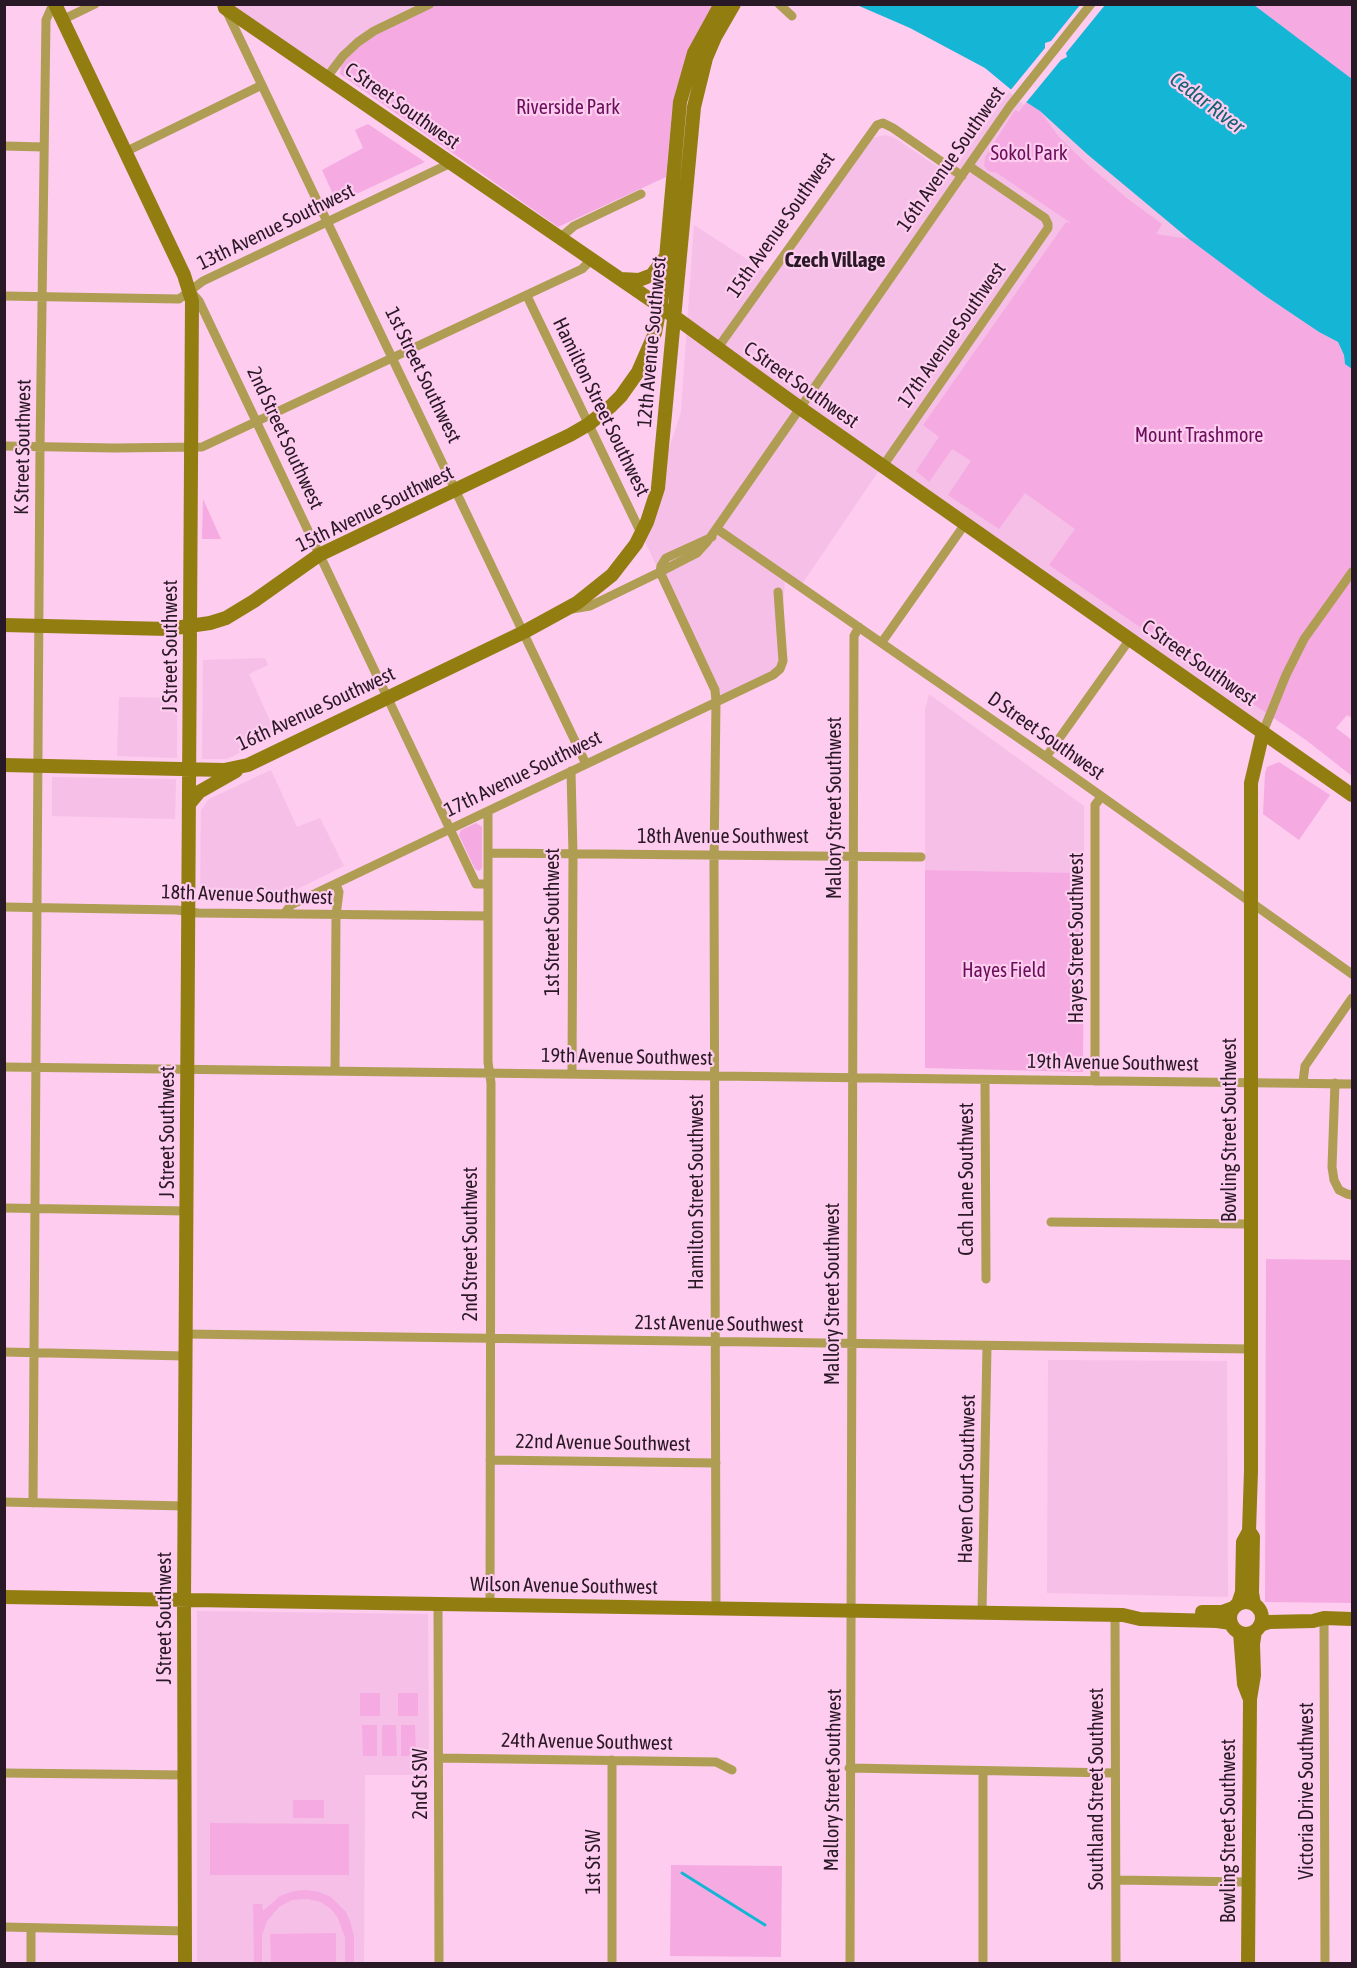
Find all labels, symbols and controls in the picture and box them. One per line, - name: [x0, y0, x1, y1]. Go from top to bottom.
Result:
- street label: C Street Southwest: [340, 57, 464, 155]
- water label: Cedar River: [1165, 67, 1249, 139]
- street label: 16th Avenue Southwest: [892, 82, 1010, 236]
- park label: Riverside Park: [516, 96, 620, 120]
- park label: Sokol Park: [990, 142, 1068, 166]
- street label: 15th Avenue Southwest: [722, 148, 840, 302]
- street label: 13th Avenue Southwest: [194, 179, 358, 275]
- district label: Czech Village: [784, 247, 886, 273]
- street label: 12th Avenue Southwest: [633, 255, 671, 429]
- street label: 17th Avenue Southwest: [893, 258, 1011, 412]
- street label: 1st Street Southwest: [380, 303, 466, 447]
- street label: Hamilton Street Southwest: [547, 314, 655, 500]
- street label: C Street Southwest: [739, 336, 863, 434]
- street label: 2nd Street Southwest: [241, 363, 329, 513]
- street label: K Street Southwest: [10, 379, 36, 515]
- park label: Mount Trashmore: [1135, 424, 1263, 448]
- street label: 15th Avenue Southwest: [293, 461, 457, 557]
- street label: J Street Southwest: [159, 580, 183, 712]
- street label: C Street Southwest: [1137, 614, 1261, 712]
- street label: 16th Avenue Southwest: [233, 662, 399, 756]
- street label: D Street Southwest: [983, 687, 1109, 785]
- street label: Mallory Street Southwest: [823, 717, 847, 899]
- street label: 17th Avenue Southwest: [441, 726, 605, 822]
- street label: 18th Avenue Southwest: [637, 825, 809, 849]
- street label: 1st Street Southwest: [541, 848, 565, 996]
- street label: Hayes Street Southwest: [1065, 852, 1089, 1024]
- street label: 18th Avenue Southwest: [161, 880, 333, 910]
- park label: Hayes Field: [962, 959, 1046, 983]
- street label: Bowling Street Southwest: [1218, 1038, 1242, 1222]
- street label: 19th Avenue Southwest: [541, 1044, 713, 1070]
- street label: 19th Avenue Southwest: [1027, 1050, 1199, 1076]
- street label: J Street Southwest: [156, 1066, 180, 1198]
- street label: Hamilton Street Southwest: [685, 1094, 709, 1290]
- street label: Cach Lane Southwest: [955, 1102, 979, 1256]
- street label: 2nd Street Southwest: [459, 1167, 483, 1321]
- street label: Mallory Street Southwest: [821, 1203, 845, 1385]
- street label: 21st Avenue Southwest: [634, 1311, 804, 1337]
- street label: Haven Court Southwest: [954, 1394, 980, 1564]
- street label: 22nd Avenue Southwest: [515, 1429, 691, 1457]
- street label: J Street Southwest: [153, 1552, 177, 1684]
- street label: Wilson Avenue Southwest: [470, 1572, 658, 1600]
- street label: Southland Street Southwest: [1085, 1688, 1109, 1890]
- street label: Mallory Street Southwest: [819, 1689, 847, 1871]
- street label: Victoria Drive Southwest: [1295, 1702, 1319, 1880]
- street label: 24th Avenue Southwest: [501, 1729, 673, 1755]
- street label: Bowling Street Southwest: [1217, 1739, 1241, 1923]
- street label: 2nd St SW: [409, 1748, 433, 1820]
- street label: 1st St SW: [582, 1830, 606, 1894]

